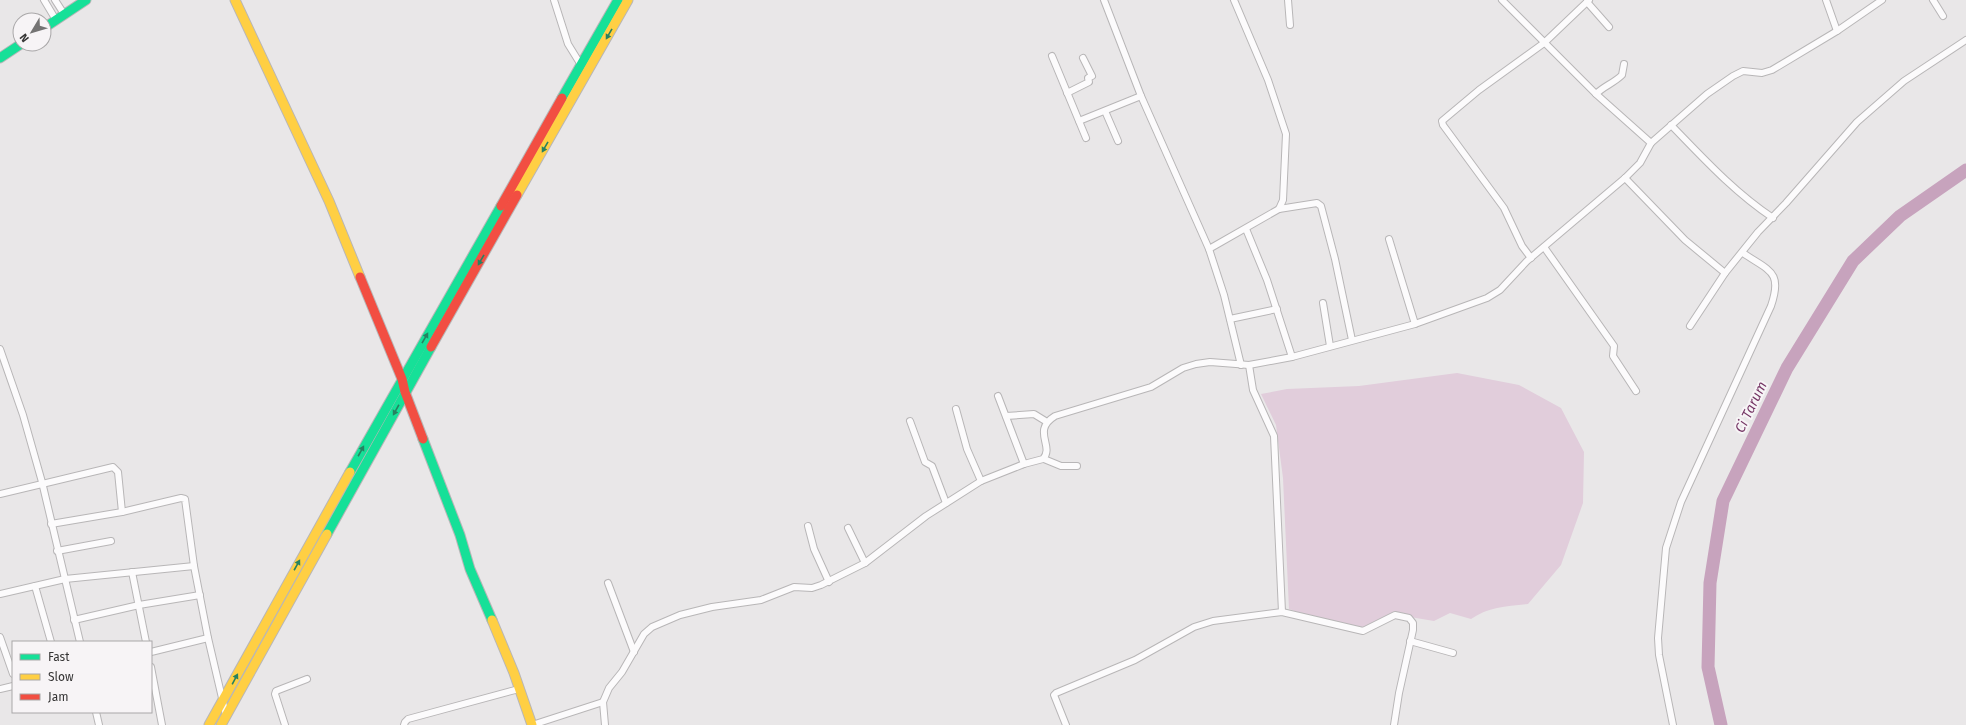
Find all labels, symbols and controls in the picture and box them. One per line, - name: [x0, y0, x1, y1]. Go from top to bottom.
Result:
- north arrow: [12, 12, 52, 52]
- one-way arrow: [606, 28, 613, 40]
- text: N: [17, 31, 32, 45]
- one-way arrow: [541, 141, 548, 153]
- one-way arrow: [477, 254, 484, 266]
- one-way arrow: [422, 332, 429, 344]
- water label: Ci Tarum: [1731, 379, 1771, 435]
- one-way arrow: [392, 404, 399, 415]
- one-way arrow: [358, 446, 364, 457]
- one-way arrow: [294, 559, 301, 571]
- legend: [12, 641, 152, 713]
- text: Fast: [48, 650, 70, 664]
- text: Slow: [48, 670, 74, 684]
- one-way arrow: [231, 673, 238, 684]
- text: Jam: [48, 690, 68, 704]

